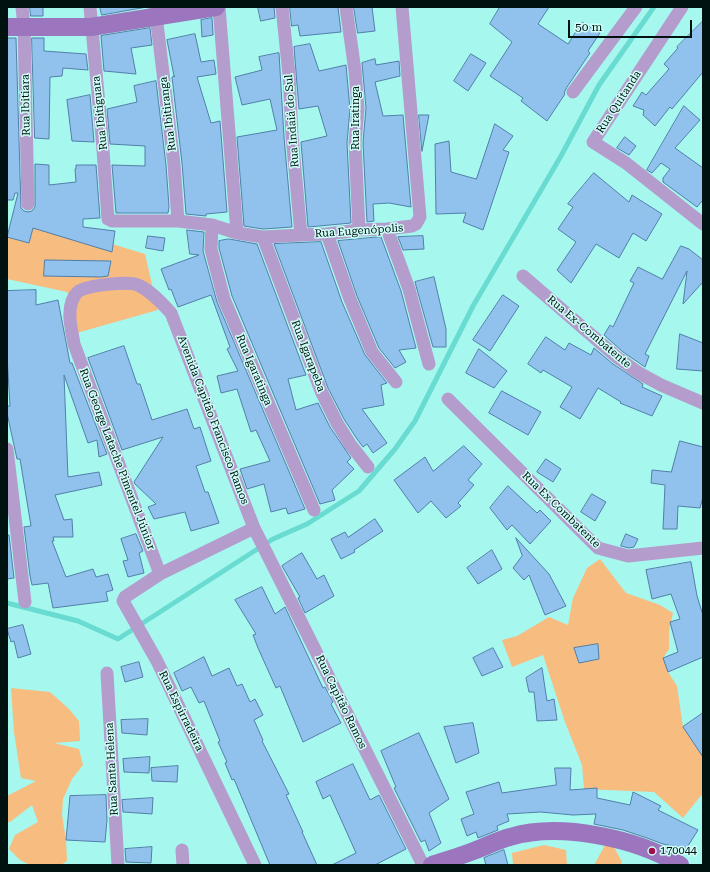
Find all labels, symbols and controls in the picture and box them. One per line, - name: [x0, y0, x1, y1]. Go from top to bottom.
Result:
- scale bar: [570, 12, 694, 38]
- text: 50 m: [575, 20, 602, 34]
- street label: Rua Quitanda: [594, 68, 644, 136]
- street label: Rua Ibitiara: [19, 74, 33, 136]
- street label: Rua Indaiá do Sul: [282, 74, 302, 168]
- street label: Rua Ibitiguara: [90, 75, 110, 151]
- street label: Rua Ibitiranga: [157, 76, 179, 152]
- street label: Rua Iratinga: [349, 86, 363, 150]
- street label: Rua Eugenópolis: [314, 221, 404, 241]
- street label: Rua Ex-Combatente: [544, 293, 634, 371]
- street label: Rua Igarapeba: [288, 318, 328, 394]
- street label: Rua Igaratinga: [233, 332, 275, 408]
- street label: Avenida Capitão Francisco Ramos: [175, 334, 251, 506]
- street label: Rua George Latache Pimentel Júnior: [76, 366, 158, 552]
- street label: Rua Ex Combatente: [519, 469, 603, 551]
- street label: Rua Capitão Ramos: [313, 653, 369, 751]
- street label: Rua Espirradeira: [156, 669, 206, 753]
- street label: Rua Santa Helena: [103, 722, 121, 816]
- place label: 170044: [660, 844, 697, 858]
- marker: 170044: [647, 846, 657, 856]

